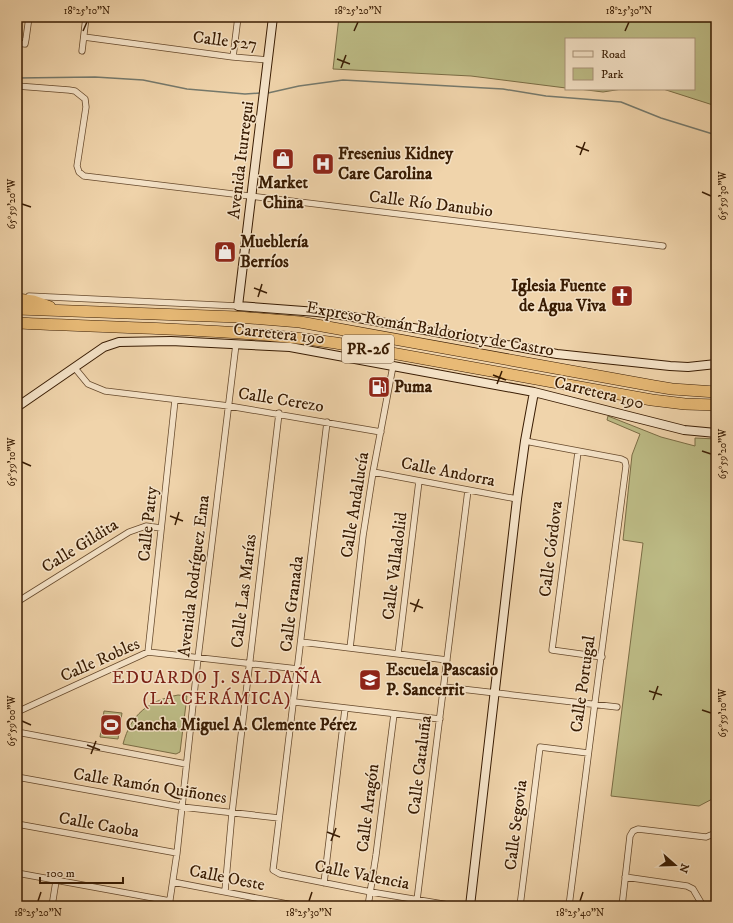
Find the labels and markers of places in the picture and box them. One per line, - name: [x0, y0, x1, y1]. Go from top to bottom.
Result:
- place label: Fresenius Kidney Care Carolina: [338, 143, 454, 185]
- shop icon: Market China: [270, 146, 296, 172]
- hospital icon: Fresenius Kidney Care Carolina: [310, 151, 336, 177]
- place label: Market China: [258, 172, 308, 214]
- place label: Mueblería Berríos: [240, 231, 309, 273]
- shop icon: Mueblería Berríos: [212, 239, 238, 265]
- place label: Iglesia Fuente de Agua Viva: [511, 275, 607, 317]
- church icon: Iglesia Fuente de Agua Viva: [609, 283, 635, 309]
- fuel station icon: Puma: [366, 374, 392, 400]
- place label: Puma: [394, 376, 433, 398]
- place label: Escuela Pascasio P. Sancerrit: [386, 659, 498, 701]
- school or university icon: Escuela Pascasio P. Sancerrit: [357, 667, 383, 693]
- sports icon: Cancha Miguel A. Clemente Pérez: [98, 712, 124, 738]
- place label: Cancha Miguel A. Clemente Pérez: [126, 714, 358, 736]

